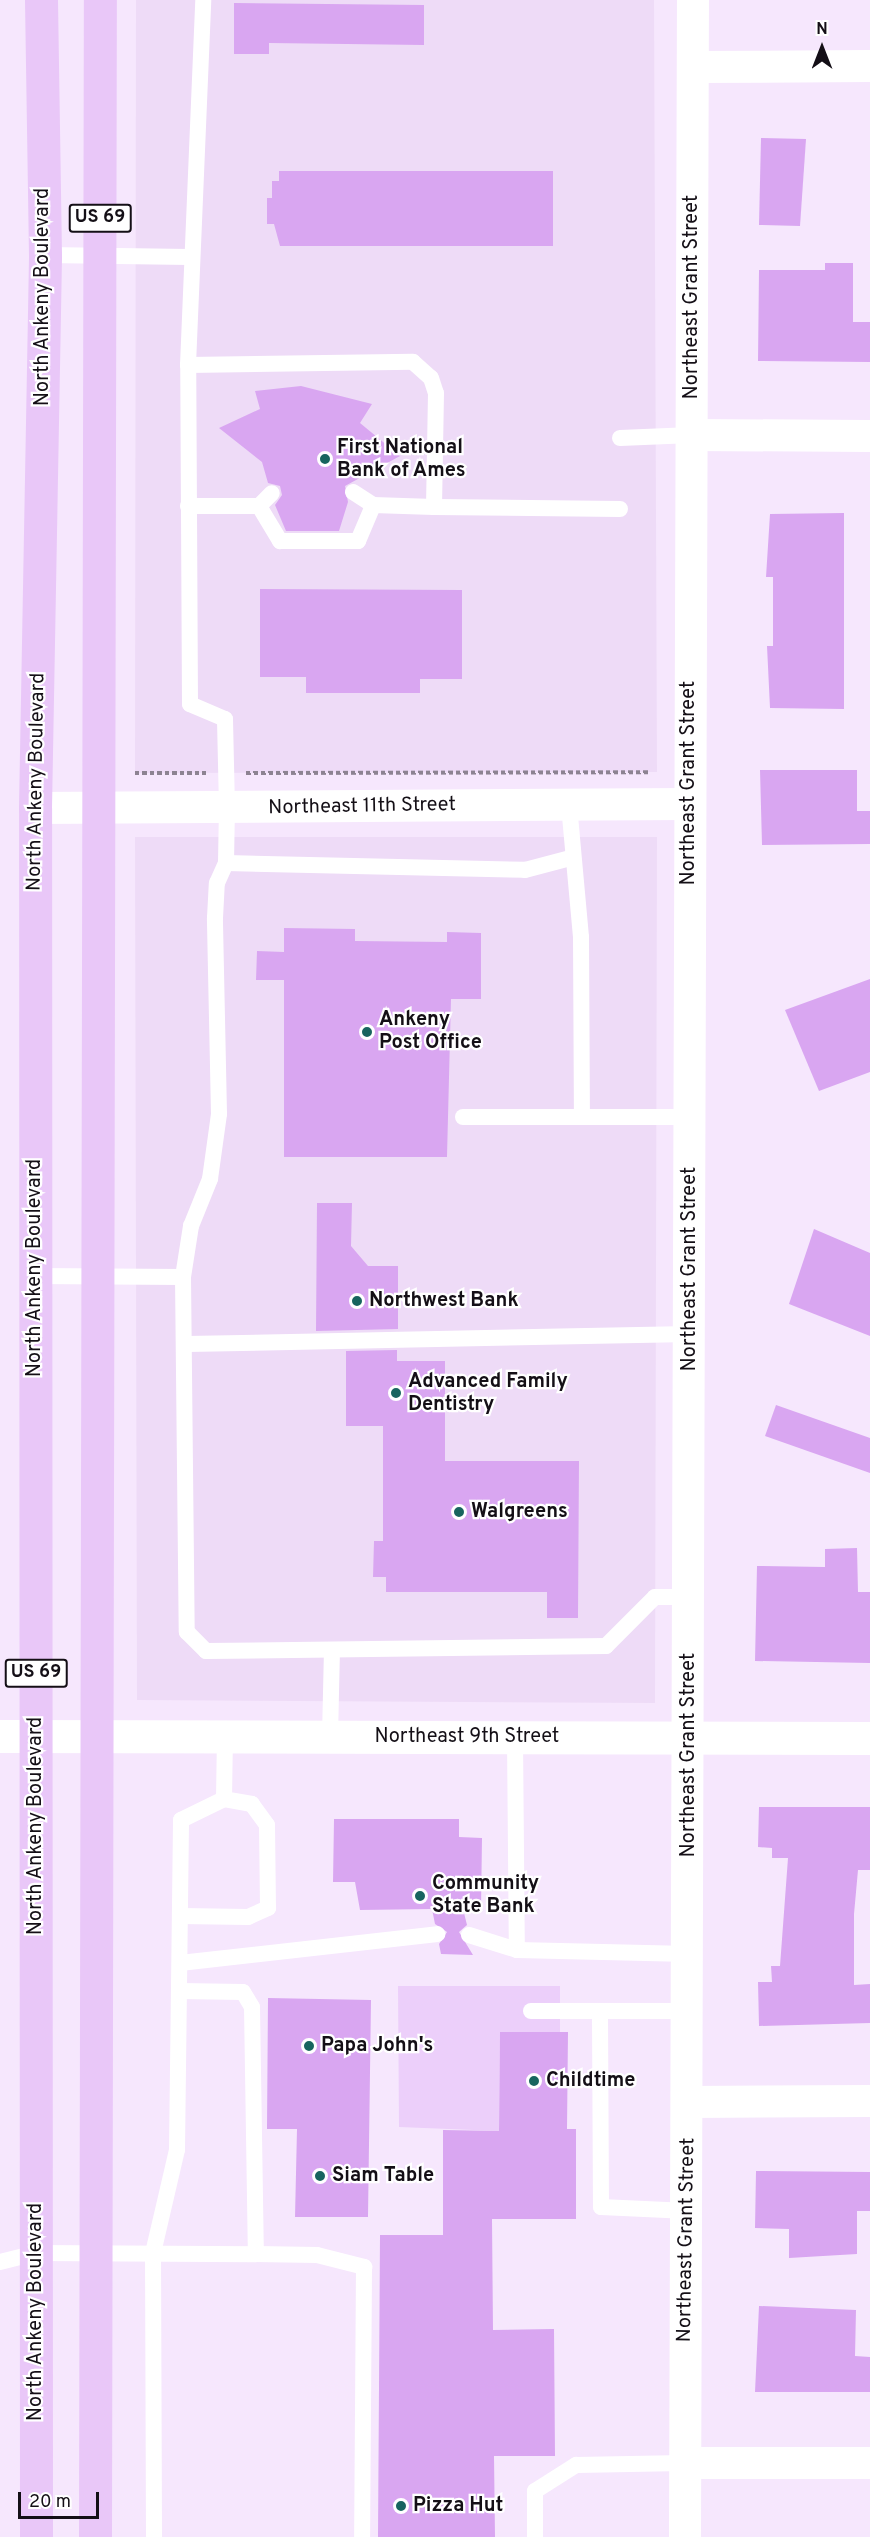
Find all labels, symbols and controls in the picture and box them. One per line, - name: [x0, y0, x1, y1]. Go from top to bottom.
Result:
- north arrow: [792, 18, 852, 78]
- text: N: [816, 20, 828, 40]
- street label: North Ankeny Boulevard: [31, 187, 55, 407]
- street label: Northeast Grant Street: [680, 195, 704, 399]
- road number: US 69: [68, 203, 132, 233]
- place label: First National Bank of Ames: [337, 436, 466, 483]
- marker: First National Bank of Ames: [318, 452, 332, 466]
- street label: North Ankeny Boulevard: [23, 672, 51, 892]
- street label: Northeast Grant Street: [677, 681, 701, 885]
- street label: Northeast 11th Street: [268, 793, 456, 821]
- place label: Ankeny Post Office: [379, 1008, 482, 1055]
- marker: Ankeny Post Office: [360, 1025, 374, 1039]
- street label: North Ankeny Boulevard: [23, 1158, 47, 1378]
- street label: Northeast Grant Street: [678, 1167, 702, 1371]
- place label: Northwest Bank: [369, 1289, 519, 1313]
- marker: Northwest Bank: [350, 1294, 364, 1308]
- place label: Advanced Family Dentistry: [408, 1370, 568, 1417]
- marker: Advanced Family Dentistry: [389, 1386, 403, 1400]
- place label: Walgreens: [471, 1500, 568, 1524]
- marker: Walgreens: [452, 1505, 466, 1519]
- street label: Northeast Grant Street: [677, 1653, 701, 1857]
- road number: US 69: [4, 1658, 68, 1688]
- street label: North Ankeny Boulevard: [24, 1716, 48, 1936]
- street label: Northeast 9th Street: [375, 1725, 559, 1749]
- place label: Community State Bank: [432, 1872, 539, 1919]
- marker: Community State Bank: [413, 1889, 427, 1903]
- place label: Papa John's: [321, 2034, 433, 2058]
- marker: Papa John's: [302, 2039, 316, 2053]
- place label: Childtime: [546, 2069, 635, 2093]
- marker: Childtime: [527, 2074, 541, 2088]
- street label: Northeast Grant Street: [673, 2137, 701, 2343]
- place label: Siam Table: [332, 2164, 434, 2188]
- marker: Siam Table: [313, 2169, 327, 2183]
- street label: North Ankeny Boulevard: [24, 2202, 48, 2422]
- scale bar: [21, 2480, 102, 2518]
- text: 20 m: [29, 2491, 71, 2514]
- place label: Pizza Hut: [413, 2494, 503, 2518]
- marker: Pizza Hut: [394, 2499, 408, 2513]

